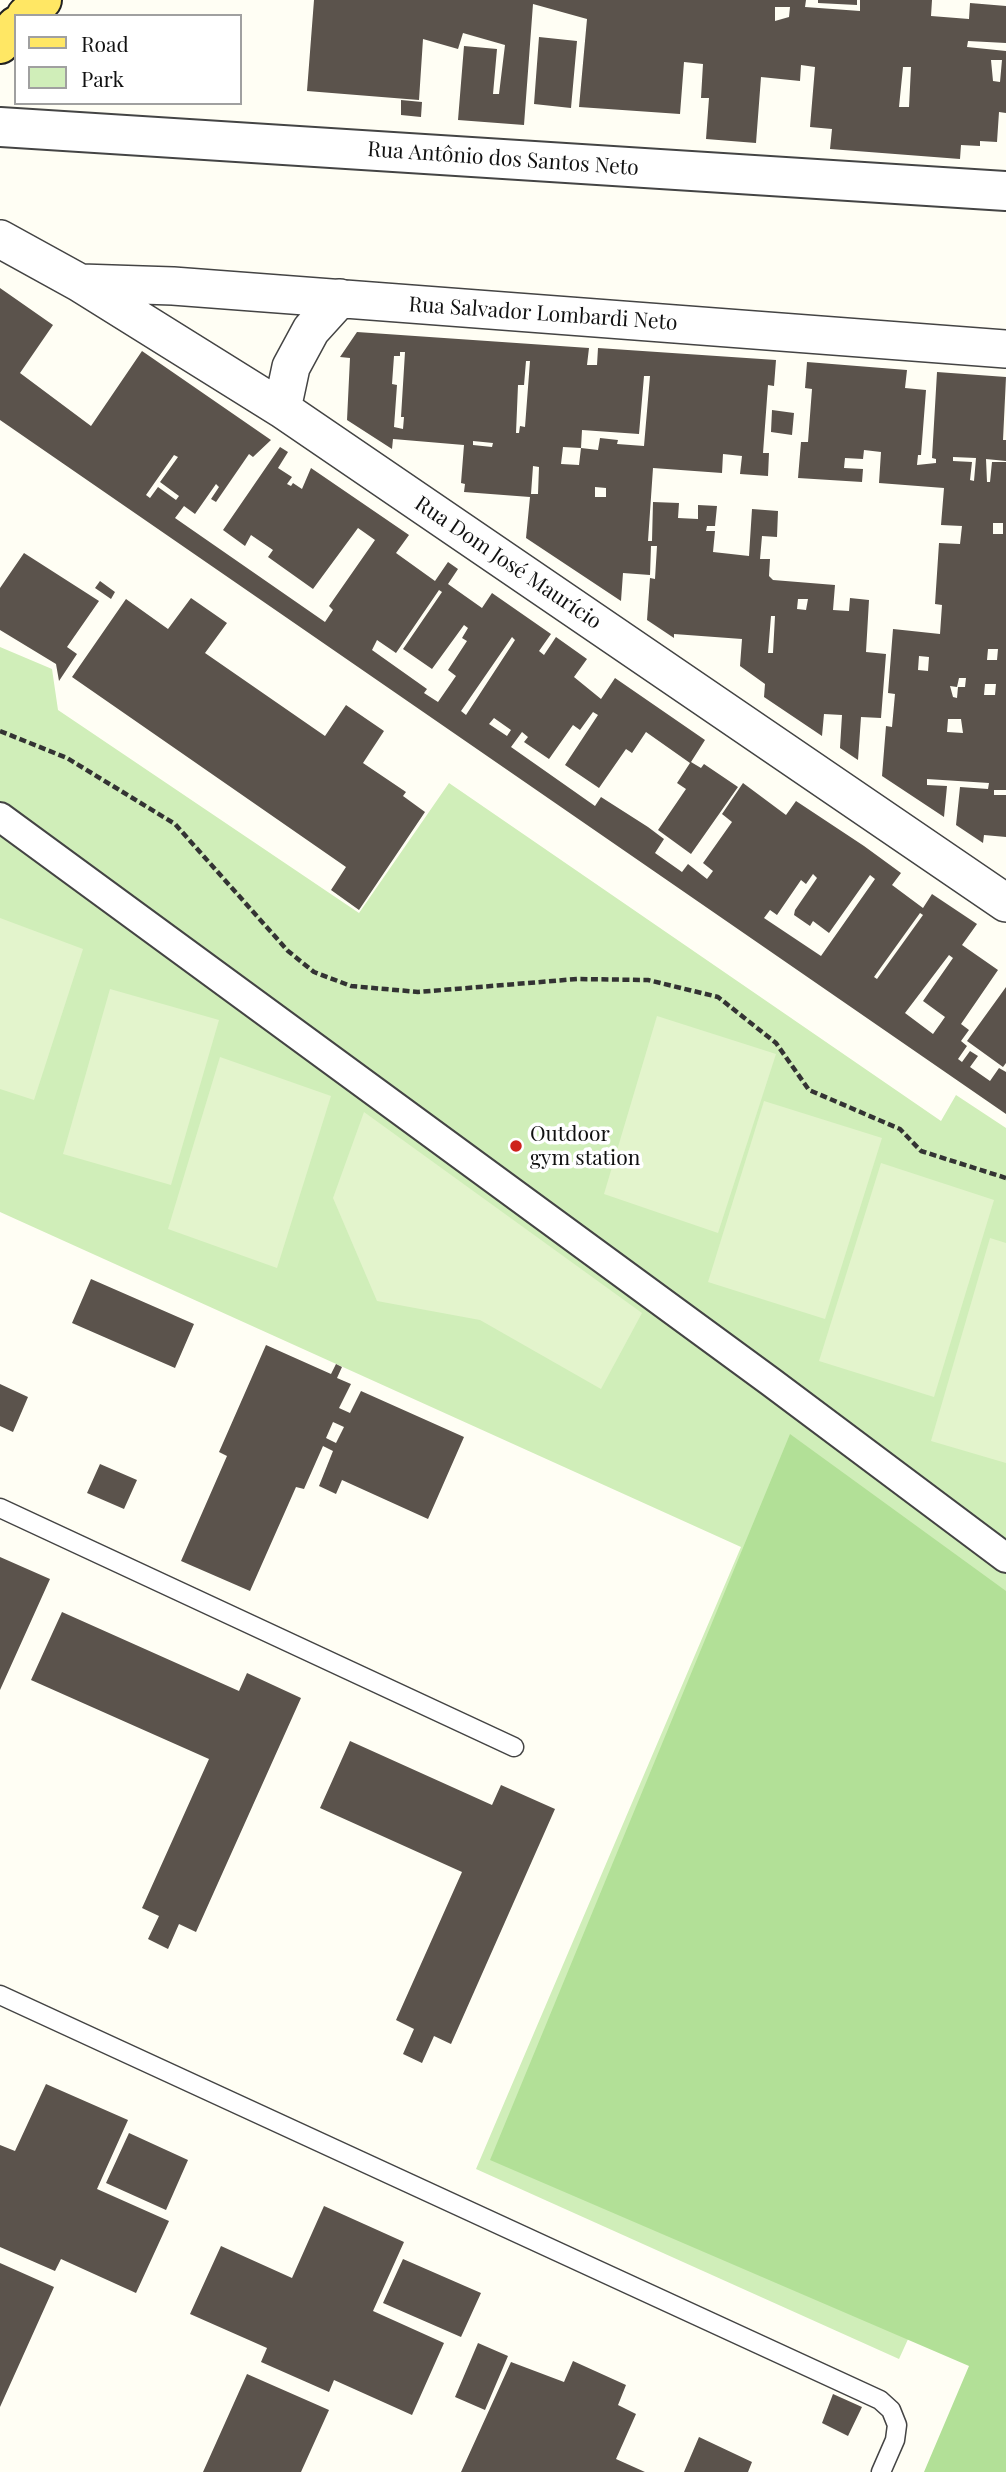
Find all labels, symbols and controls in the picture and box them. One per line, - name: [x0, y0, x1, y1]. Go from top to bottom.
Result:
- legend: [14, 14, 242, 105]
- text: Road: [81, 29, 129, 57]
- text: Park: [81, 64, 124, 92]
- street label: Rua Antônio dos Santos Neto: [367, 137, 639, 181]
- street label: Rua Salvador Lombardi Neto: [408, 292, 678, 336]
- street label: Rua Dom José Maurício: [410, 491, 606, 635]
- place label: Outdoor gym station: [530, 1121, 640, 1171]
- marker: Outdoor gym station: [508, 1138, 524, 1154]

